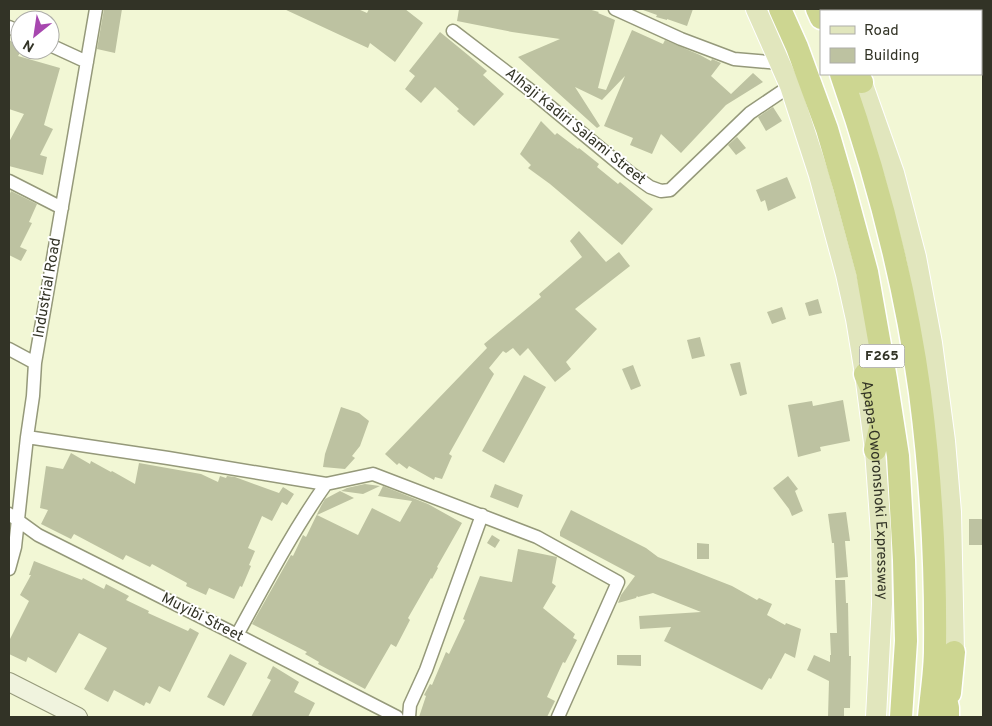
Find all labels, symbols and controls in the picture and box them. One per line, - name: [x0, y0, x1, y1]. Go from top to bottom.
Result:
- north arrow: [10, 10, 60, 60]
- legend: [820, 10, 982, 75]
- text: Road: [864, 22, 899, 41]
- text: N: [21, 35, 38, 55]
- text: Building: [864, 47, 919, 66]
- street label: Alhaji Kadiri Salami Street: [501, 64, 649, 190]
- street label: Industrial Road: [30, 236, 66, 340]
- road number: F265: [860, 344, 904, 368]
- street label: Apapa-Oworonshoki Expressway: [856, 380, 891, 600]
- street label: Muyibi Street: [158, 589, 246, 647]

